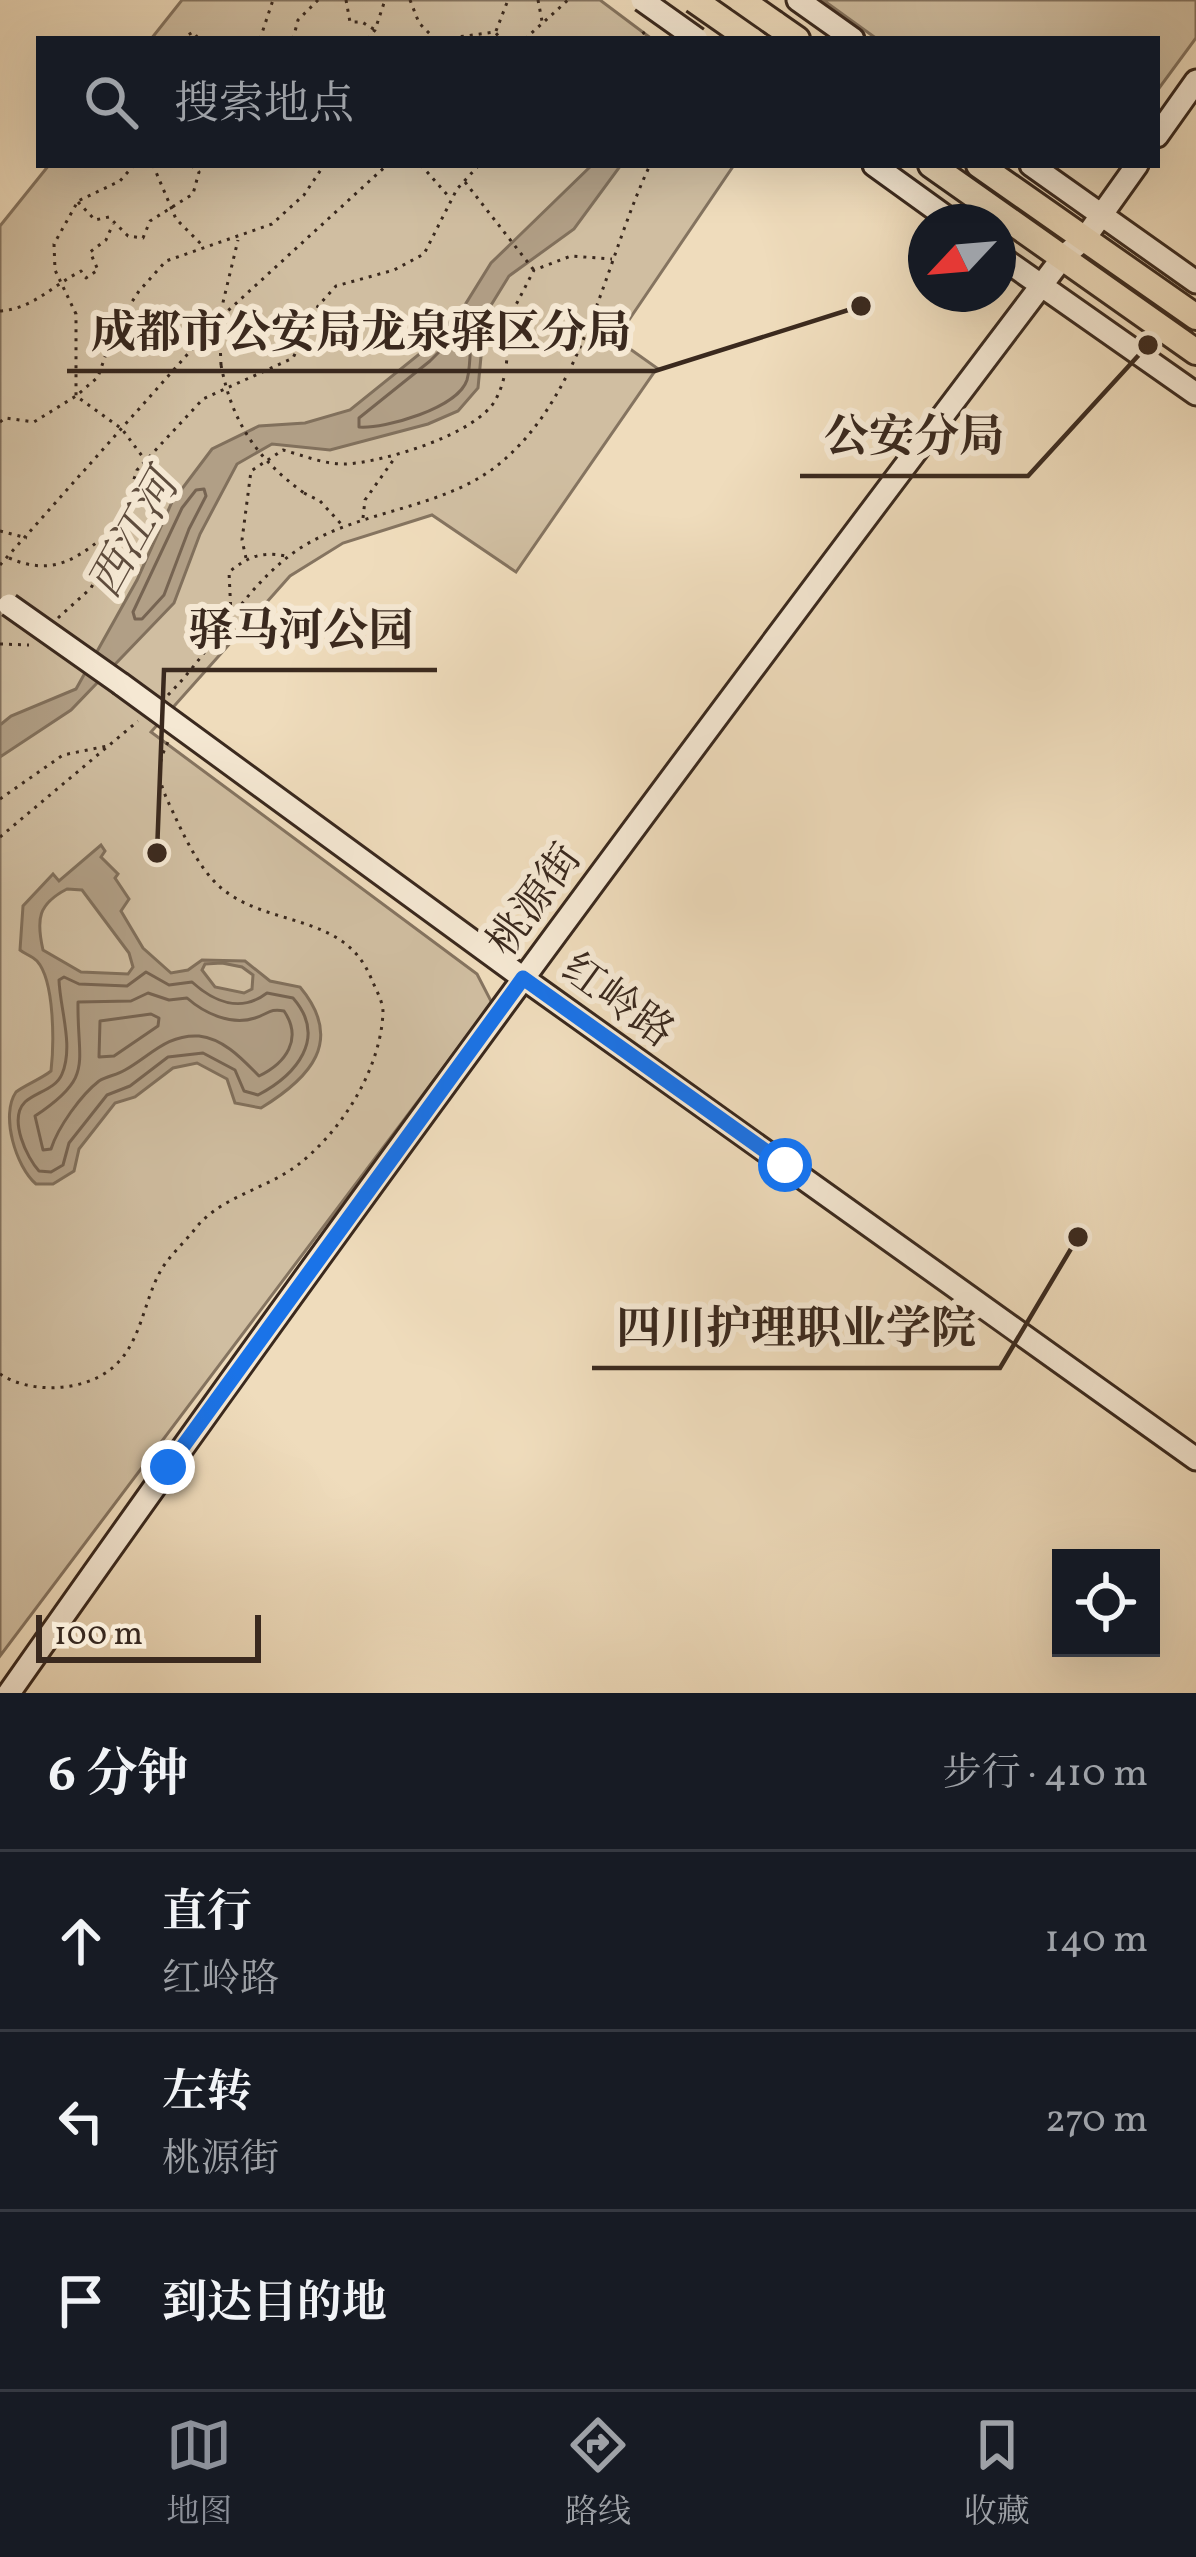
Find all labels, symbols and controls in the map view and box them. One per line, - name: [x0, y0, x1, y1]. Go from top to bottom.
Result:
- search box: [36, 36, 1160, 168]
- icon: search: [78, 69, 144, 135]
- text: 搜索地点: [174, 75, 354, 138]
- north arrow: [908, 204, 1016, 312]
- callout: 成都市公安局龙泉驿区分局: [67, 290, 655, 371]
- text: 成都市公安局龙泉驿区分局: [91, 304, 631, 367]
- callout: 公安分局: [800, 395, 1028, 476]
- text: 公安分局: [824, 408, 1004, 471]
- water label: 西江河: [76, 456, 200, 610]
- callout: 驿马河公园: [164, 589, 437, 670]
- text: 驿马河公园: [188, 602, 414, 665]
- street label: 桃源街: [476, 833, 598, 970]
- street label: 红岭路: [548, 942, 685, 1064]
- route start: [758, 1138, 812, 1192]
- callout: 四川护理职业学院: [592, 1287, 1000, 1368]
- text: 四川护理职业学院: [616, 1300, 976, 1363]
- route end: [141, 1440, 195, 1494]
- map controls: [1052, 1549, 1160, 1657]
- button: locate: [1052, 1549, 1160, 1657]
- scale bar: [36, 1609, 261, 1662]
- text: 100 m: [54, 1613, 143, 1659]
- text: 6 分钟: [48, 1741, 188, 1812]
- text: 步行 · 410 m: [943, 1748, 1148, 1802]
- text: 直行: [162, 1883, 252, 1946]
- icon: ahead: [48, 1908, 114, 1974]
- text: 140 m: [1045, 1914, 1148, 1968]
- text: 红岭路: [162, 1954, 279, 2008]
- text: 左转: [162, 2063, 252, 2126]
- icon: left: [48, 2088, 114, 2154]
- text: 270 m: [1045, 2094, 1148, 2148]
- text: 桃源街: [162, 2134, 279, 2188]
- icon: arrive: [48, 2268, 114, 2334]
- text: 到达目的地: [162, 2274, 387, 2337]
- tab: 地图: [166, 2412, 232, 2537]
- tab: 路线: [565, 2412, 631, 2537]
- tab: 收藏: [964, 2412, 1030, 2537]

